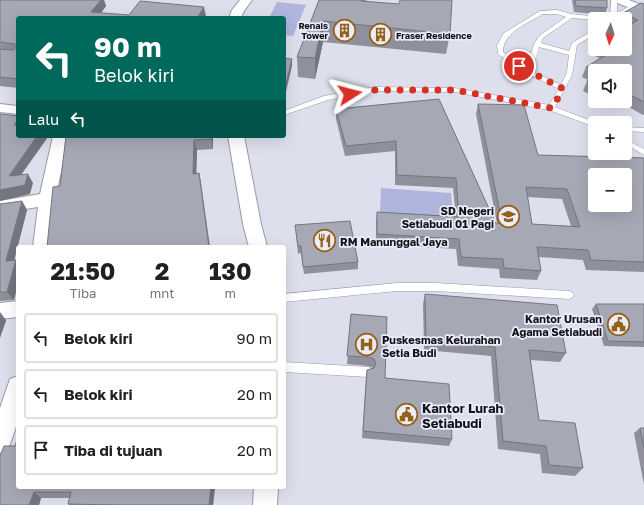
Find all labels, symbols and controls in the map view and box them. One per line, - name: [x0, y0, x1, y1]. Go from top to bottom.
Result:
- north arrow: [588, 12, 632, 56]
- map controls: [588, 12, 632, 212]
- building icon: Renais Tower: [331, 17, 357, 43]
- place label: Renais Tower: [298, 20, 328, 41]
- building icon: Fraser Residence: [368, 22, 394, 48]
- text: 90 m: [94, 30, 161, 63]
- place label: Fraser Residence: [396, 30, 472, 41]
- icon: left: [28, 32, 80, 84]
- pin: [502, 49, 536, 83]
- icon: arrive: [508, 55, 530, 77]
- text: Belok kiri: [94, 64, 174, 86]
- button: sound: [588, 64, 632, 108]
- position arrow: [329, 73, 371, 115]
- icon: left: [67, 108, 89, 130]
- text: Lalu: [28, 110, 59, 128]
- button: +: [588, 116, 632, 160]
- button: −: [588, 168, 632, 212]
- school or university icon: SD Negeri Setiabudi 01 Pagi: [496, 203, 522, 229]
- place label: SD Negeri Setiabudi 01 Pagi: [402, 204, 494, 230]
- restaurant icon: RM Manunggal Jaya: [312, 228, 338, 254]
- place label: RM Manunggal Jaya: [340, 235, 448, 248]
- text: 21:50: [50, 256, 115, 285]
- text: 2: [155, 256, 169, 285]
- text: 130: [209, 256, 252, 285]
- text: Tiba: [69, 285, 96, 301]
- text: mnt: [150, 285, 174, 301]
- text: m: [224, 285, 236, 301]
- public building icon: Kantor Urusan Agama Setiabudi: [605, 311, 631, 337]
- place label: Kantor Urusan Agama Setiabudi: [512, 312, 602, 338]
- icon: left: [30, 327, 52, 349]
- text: Belok kiri: [64, 329, 133, 347]
- text: 90 m: [237, 329, 272, 347]
- hospital icon: Puskesmas Kelurahan Setia Budi: [354, 332, 380, 358]
- place label: Puskesmas Kelurahan Setia Budi: [382, 333, 501, 359]
- icon: left: [30, 383, 52, 405]
- text: Belok kiri: [64, 385, 133, 403]
- text: 20 m: [237, 385, 272, 403]
- place label: Kantor Lurah Setiabudi: [422, 400, 503, 431]
- public building icon: Kantor Lurah Setiabudi: [393, 402, 419, 428]
- icon: arrive: [30, 439, 52, 461]
- text: Tiba di tujuan: [64, 441, 162, 459]
- text: 20 m: [237, 441, 272, 459]

